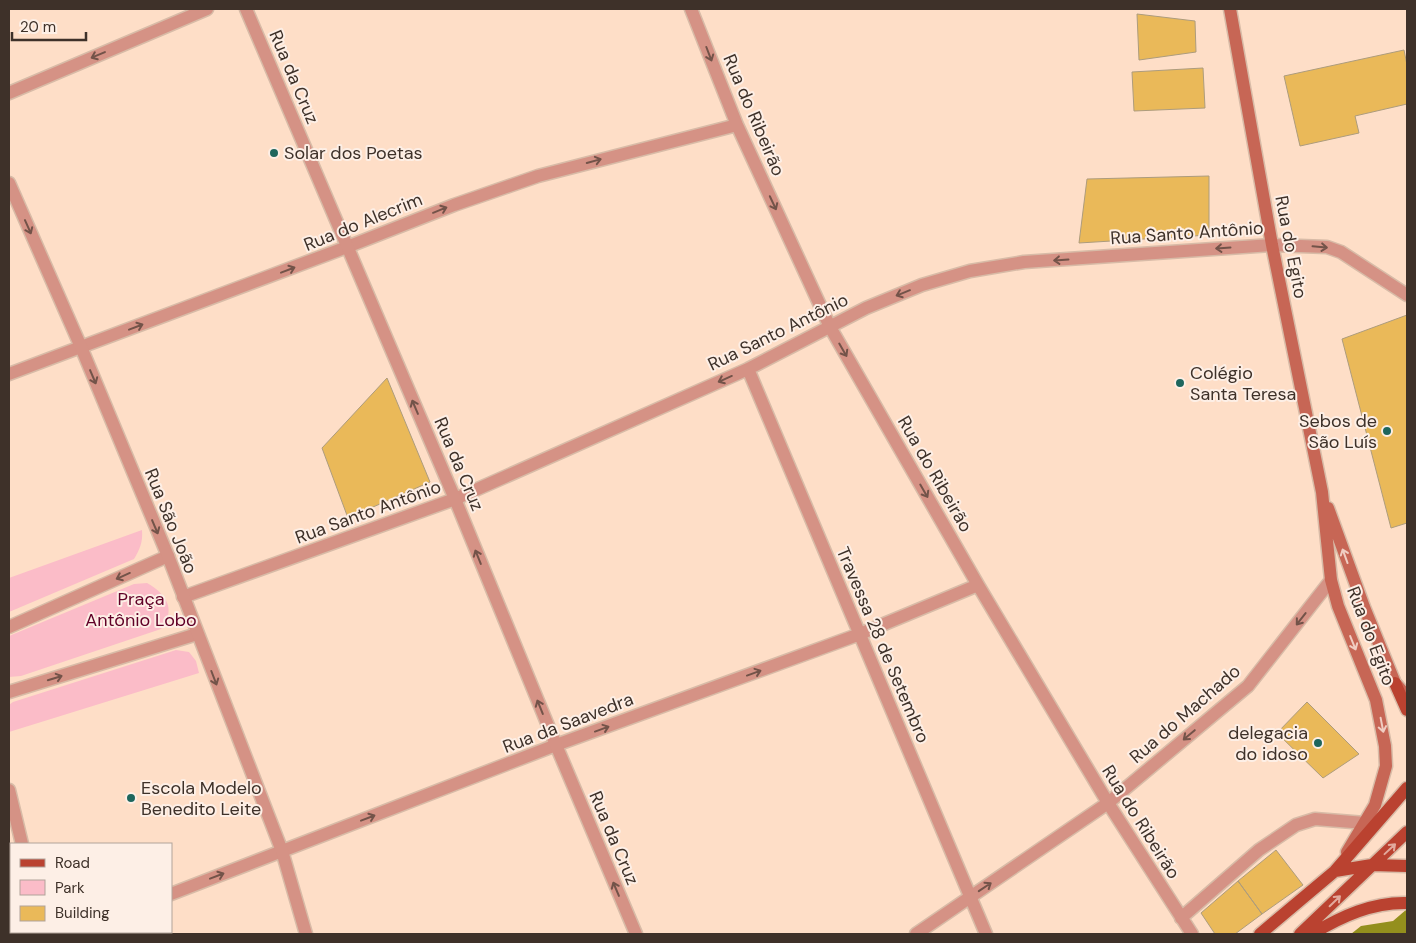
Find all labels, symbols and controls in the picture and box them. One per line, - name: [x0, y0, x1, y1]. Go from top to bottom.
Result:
- scale bar: [12, 10, 86, 42]
- text: 20 m: [20, 17, 56, 37]
- street label: Rua da Cruz: [263, 26, 325, 128]
- one-way arrow: [705, 46, 714, 61]
- street label: Rua do Ribeirão: [717, 50, 791, 180]
- one-way arrow: [90, 52, 105, 61]
- place label: Solar dos Poetas: [284, 141, 423, 165]
- marker: Solar dos Poetas: [268, 147, 280, 159]
- one-way arrow: [586, 155, 602, 165]
- street label: Rua do Alecrim: [300, 187, 426, 257]
- street label: Rua do Egito: [1269, 193, 1313, 301]
- one-way arrow: [769, 195, 778, 210]
- one-way arrow: [432, 205, 447, 214]
- street label: Rua Santo Antônio: [1110, 216, 1264, 250]
- one-way arrow: [24, 219, 34, 234]
- one-way arrow: [1312, 242, 1328, 252]
- one-way arrow: [1215, 243, 1231, 253]
- one-way arrow: [1053, 255, 1069, 264]
- one-way arrow: [281, 264, 296, 273]
- street label: Rua Santo Antônio: [704, 288, 852, 376]
- one-way arrow: [896, 289, 911, 298]
- one-way arrow: [128, 322, 144, 331]
- one-way arrow: [839, 342, 849, 356]
- place label: Colégio Santa Teresa: [1190, 361, 1296, 406]
- one-way arrow: [89, 368, 98, 384]
- one-way arrow: [718, 374, 733, 384]
- marker: Colégio Santa Teresa: [1174, 377, 1186, 389]
- one-way arrow: [410, 400, 420, 415]
- place label: Sebos de São Luís: [1299, 409, 1377, 454]
- street label: Rua do Ribeirão: [892, 412, 978, 536]
- street label: Rua da Cruz: [428, 413, 490, 515]
- marker: Sebos de São Luís: [1381, 425, 1393, 437]
- street label: Rua São João: [139, 465, 203, 577]
- street label: Rua Santo Antônio: [292, 474, 444, 550]
- one-way arrow: [919, 483, 929, 498]
- one-way arrow: [151, 519, 161, 534]
- street label: Travessa 28 de Setembro: [831, 543, 935, 747]
- one-way arrow: [1340, 549, 1349, 564]
- one-way arrow: [473, 550, 483, 565]
- one-way arrow: [116, 572, 131, 581]
- street label: Rua do Egito: [1341, 583, 1401, 689]
- park label: Praça Antônio Lobo: [85, 587, 197, 632]
- one-way arrow: [1296, 612, 1307, 625]
- one-way arrow: [1349, 635, 1359, 650]
- street label: Rua do Machado: [1124, 659, 1246, 769]
- one-way arrow: [746, 668, 762, 677]
- one-way arrow: [210, 670, 219, 685]
- one-way arrow: [47, 672, 63, 682]
- street label: Rua da Saavedra: [499, 687, 637, 759]
- one-way arrow: [535, 700, 544, 715]
- one-way arrow: [1377, 717, 1387, 733]
- place label: delegacia do idoso: [1228, 721, 1308, 766]
- one-way arrow: [594, 724, 609, 733]
- one-way arrow: [1183, 730, 1196, 741]
- marker: delegacia do idoso: [1312, 737, 1324, 749]
- street label: Rua do Ribeirão: [1096, 760, 1186, 884]
- place label: Escola Modelo Benedito Leite: [141, 776, 262, 821]
- street label: Rua da Cruz: [583, 787, 645, 889]
- marker: Escola Modelo Benedito Leite: [125, 792, 137, 804]
- one-way arrow: [360, 813, 376, 822]
- legend: [10, 843, 172, 933]
- one-way arrow: [1383, 843, 1396, 855]
- text: Road: [55, 853, 90, 873]
- one-way arrow: [209, 871, 224, 881]
- text: Park: [55, 878, 85, 898]
- one-way arrow: [611, 882, 620, 897]
- one-way arrow: [978, 882, 992, 892]
- one-way arrow: [1329, 895, 1342, 907]
- text: Building: [55, 903, 110, 923]

